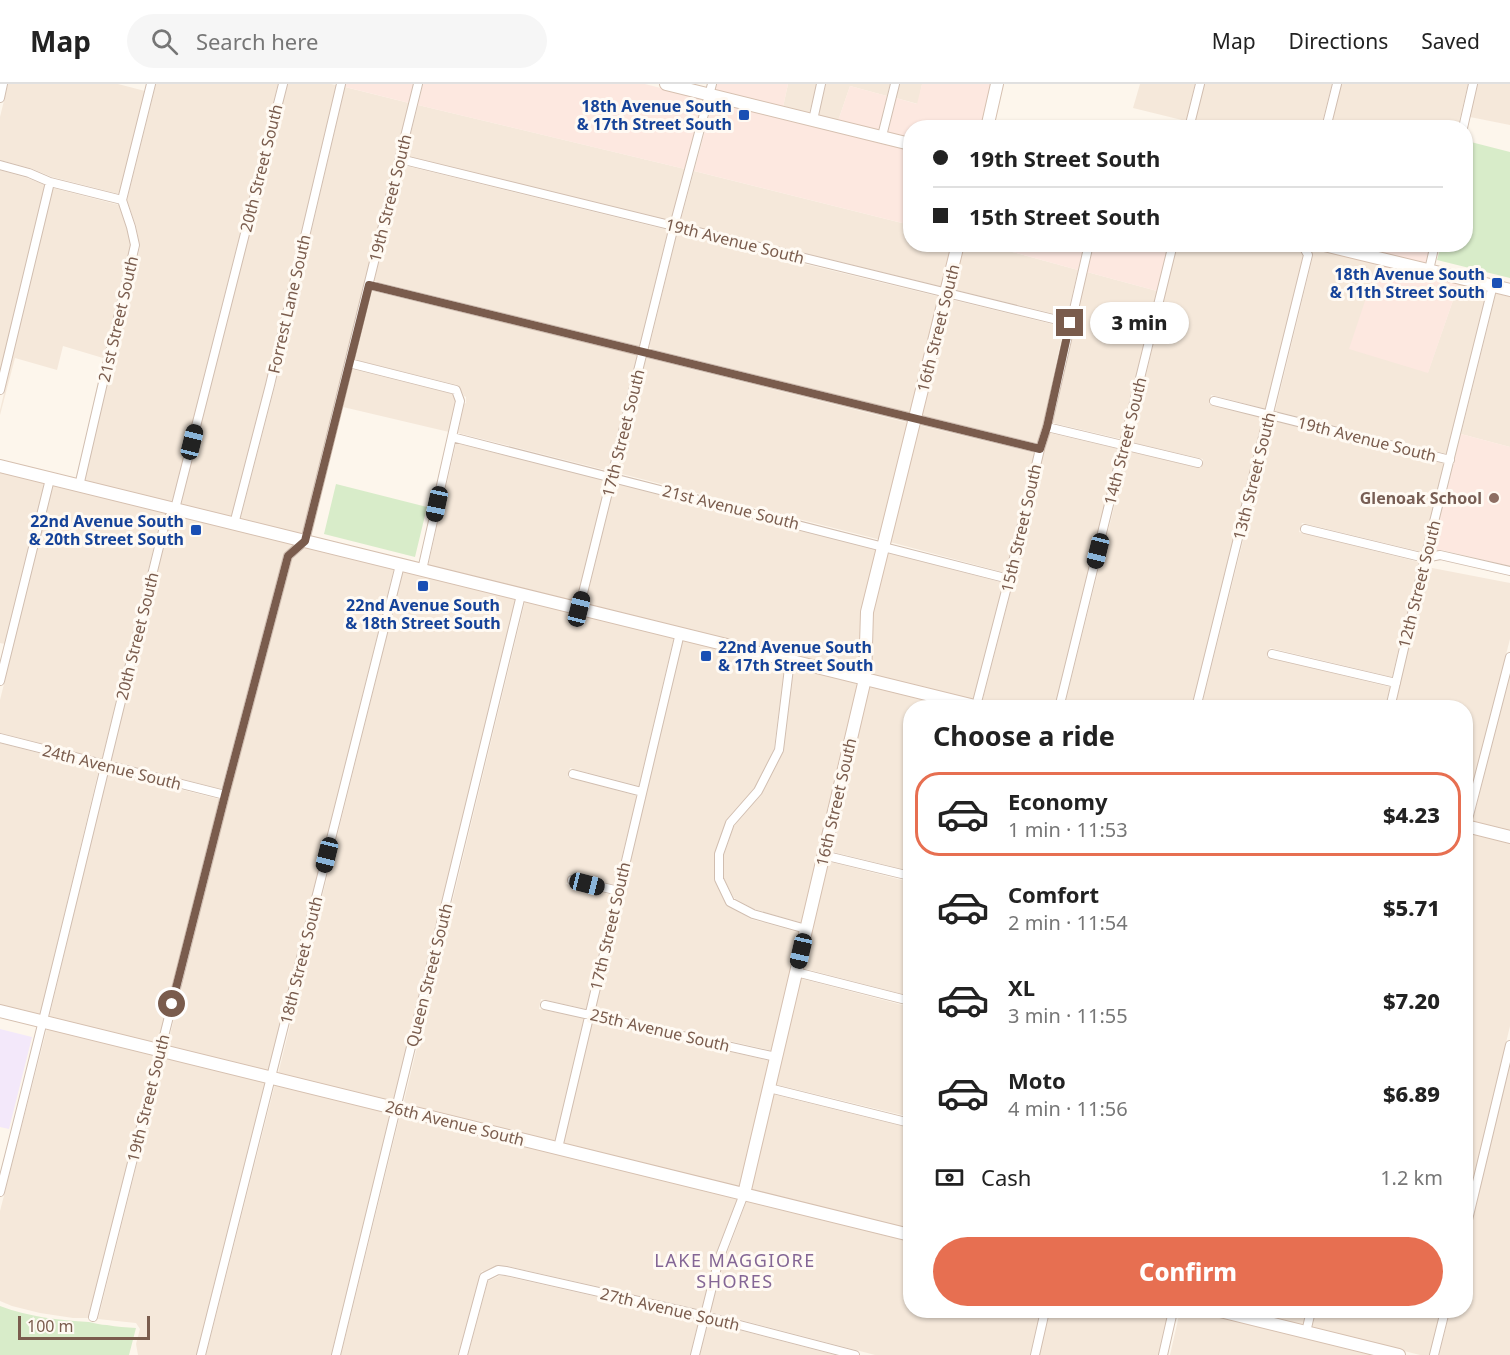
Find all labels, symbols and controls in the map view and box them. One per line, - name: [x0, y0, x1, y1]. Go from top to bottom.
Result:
- search box: [127, 14, 547, 68]
- text: Map: [30, 22, 91, 60]
- icon: search: [148, 25, 181, 58]
- text: Search here: [196, 26, 318, 56]
- text: Map: [1212, 27, 1256, 55]
- text: Directions: [1289, 27, 1388, 55]
- text: Saved: [1421, 27, 1480, 55]
- place label: 18th Avenue South & 17th Street South: [577, 95, 732, 135]
- street label: 20th Street South: [234, 102, 288, 234]
- marker: 18th Avenue South & 17th Street South: [737, 108, 751, 122]
- street label: 19th Street South: [363, 132, 417, 264]
- text: 19th Street South: [969, 143, 1160, 173]
- text: 15th Street South: [969, 201, 1160, 231]
- street label: 19th Avenue South: [663, 213, 807, 269]
- street label: Forrest Lane South: [262, 232, 316, 376]
- street label: 21st Street South: [93, 254, 143, 384]
- street label: 16th Street South: [911, 262, 965, 394]
- place label: 18th Avenue South & 11th Street South: [1330, 263, 1485, 303]
- marker: 18th Avenue South & 11th Street South: [1490, 276, 1504, 290]
- callout: 3 min: [1091, 302, 1190, 344]
- route end: [1056, 309, 1083, 336]
- text: 3 min: [1112, 309, 1167, 336]
- street label: 17th Street South: [596, 367, 650, 499]
- street label: 14th Street South: [1098, 375, 1152, 507]
- street label: 13th Street South: [1227, 410, 1281, 542]
- street label: 19th Avenue South: [1295, 411, 1439, 467]
- car: [179, 422, 205, 462]
- street label: 15th Street South: [996, 462, 1046, 594]
- street label: 21st Avenue South: [660, 479, 802, 535]
- car: [424, 485, 450, 523]
- place label: Glenoak School: [1360, 487, 1482, 509]
- marker: Glenoak School: [1487, 491, 1501, 505]
- place label: 22nd Avenue South & 20th Street South: [29, 510, 184, 550]
- street label: 12th Street South: [1392, 518, 1446, 650]
- marker: 22nd Avenue South & 20th Street South: [189, 523, 203, 537]
- car: [1085, 531, 1111, 571]
- street label: 20th Street South: [110, 570, 164, 702]
- marker: 22nd Avenue South & 18th Street South: [416, 579, 430, 593]
- car: [566, 589, 592, 629]
- place label: 22nd Avenue South & 18th Street South: [345, 594, 501, 634]
- place label: 22nd Avenue South & 17th Street South: [718, 636, 873, 676]
- marker: 22nd Avenue South & 17th Street South: [699, 649, 713, 663]
- text: Choose a ride: [933, 717, 1115, 754]
- street label: 16th Street South: [811, 736, 861, 868]
- street label: 24th Avenue South: [40, 739, 184, 795]
- text: Economy: [1008, 786, 1107, 816]
- icon: car: [936, 787, 990, 841]
- text: $4.23: [1383, 799, 1440, 829]
- text: 1 min · 11:53: [1008, 816, 1128, 843]
- car: [314, 835, 340, 875]
- street label: 17th Street South: [585, 860, 635, 992]
- car: [567, 871, 607, 897]
- text: Comfort: [1008, 879, 1099, 909]
- icon: car: [936, 880, 990, 934]
- text: $5.71: [1383, 892, 1440, 922]
- street label: 18th Street South: [274, 894, 328, 1026]
- street label: Queen Street South: [401, 901, 457, 1049]
- text: 2 min · 11:54: [1008, 909, 1128, 936]
- car: [788, 931, 814, 971]
- text: XL: [1008, 972, 1035, 1002]
- icon: car: [936, 973, 990, 1027]
- text: $7.20: [1383, 985, 1440, 1015]
- route start: [158, 990, 185, 1017]
- text: 3 min · 11:55: [1008, 1002, 1128, 1029]
- street label: 25th Avenue South: [588, 1003, 732, 1057]
- street label: 19th Street South: [121, 1032, 175, 1164]
- text: Moto: [1008, 1065, 1066, 1095]
- icon: car: [936, 1066, 990, 1120]
- text: $6.89: [1383, 1078, 1440, 1108]
- street label: 26th Avenue South: [383, 1095, 527, 1151]
- text: 4 min · 11:56: [1008, 1095, 1128, 1122]
- icon: cash: [933, 1161, 966, 1194]
- text: Cash: [981, 1162, 1031, 1192]
- text: 1.2 km: [1380, 1164, 1443, 1191]
- button: Confirm: [933, 1237, 1443, 1306]
- district label: LAKE MAGGIORE SHORES: [654, 1248, 816, 1293]
- street label: 27th Avenue South: [598, 1282, 742, 1336]
- scale bar: [18, 1313, 150, 1340]
- text: 100 m: [27, 1315, 74, 1337]

